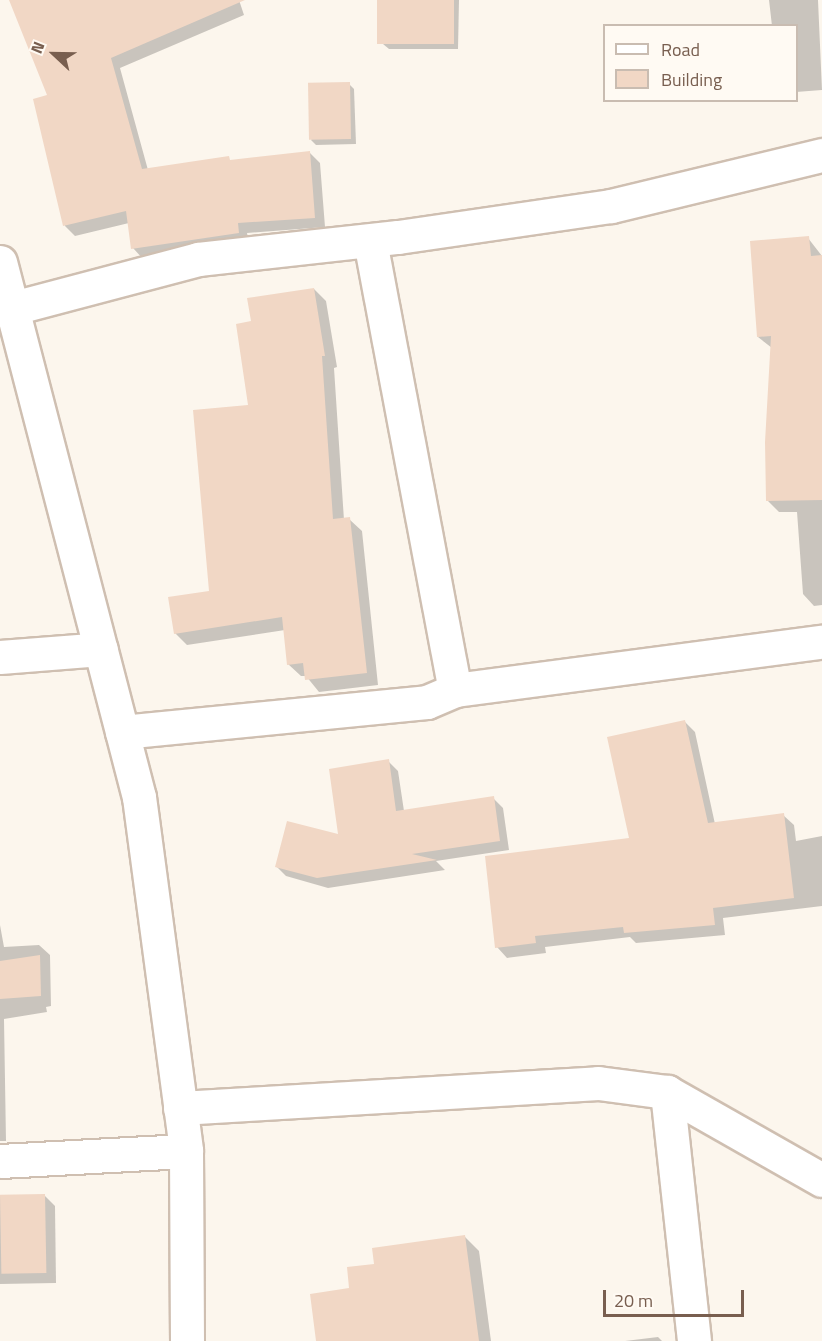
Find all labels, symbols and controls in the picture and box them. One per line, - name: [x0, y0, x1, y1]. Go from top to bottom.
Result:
- north arrow: [24, 24, 84, 84]
- legend: [603, 24, 798, 102]
- text: Road: [661, 36, 700, 63]
- text: N: [24, 38, 51, 57]
- text: Building: [661, 66, 722, 93]
- scale bar: [606, 1278, 747, 1316]
- text: 20 m: [614, 1287, 653, 1314]

